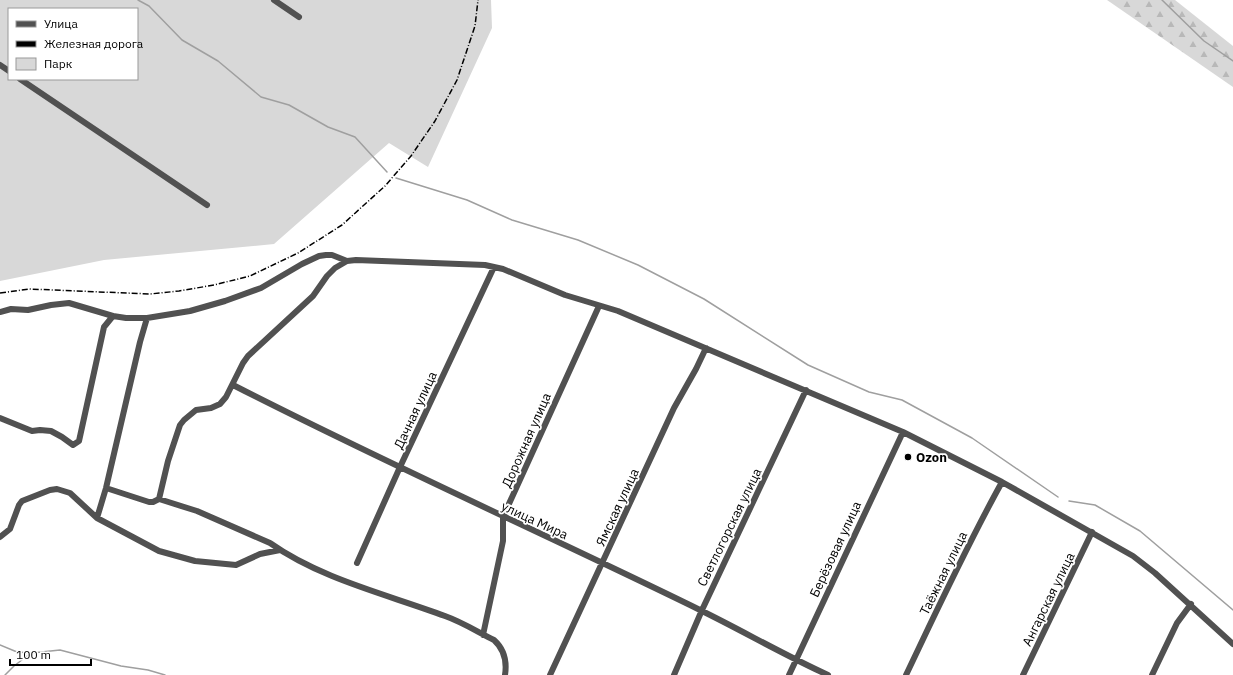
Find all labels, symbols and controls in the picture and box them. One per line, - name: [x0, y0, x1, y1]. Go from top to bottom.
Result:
- legend: [8, 8, 138, 80]
- text: Улица: [44, 16, 78, 31]
- text: Железная дорога: [44, 36, 144, 51]
- text: Парк: [44, 56, 73, 71]
- street label: Дачная улица: [390, 369, 441, 452]
- street label: Дорожная улица: [498, 390, 555, 490]
- place label: Ozon: [916, 449, 947, 466]
- marker: Ozon: [903, 452, 913, 462]
- street label: Светлогорская улица: [693, 465, 765, 589]
- street label: Ямская улица: [592, 466, 643, 549]
- street label: улица Мира: [499, 498, 571, 543]
- street label: Берёзовая улица: [806, 498, 865, 600]
- street label: Таёжная улица: [916, 529, 971, 618]
- street label: Ангарская улица: [1018, 549, 1079, 649]
- scale bar: [10, 641, 91, 667]
- text: 100 m: [16, 647, 51, 662]

